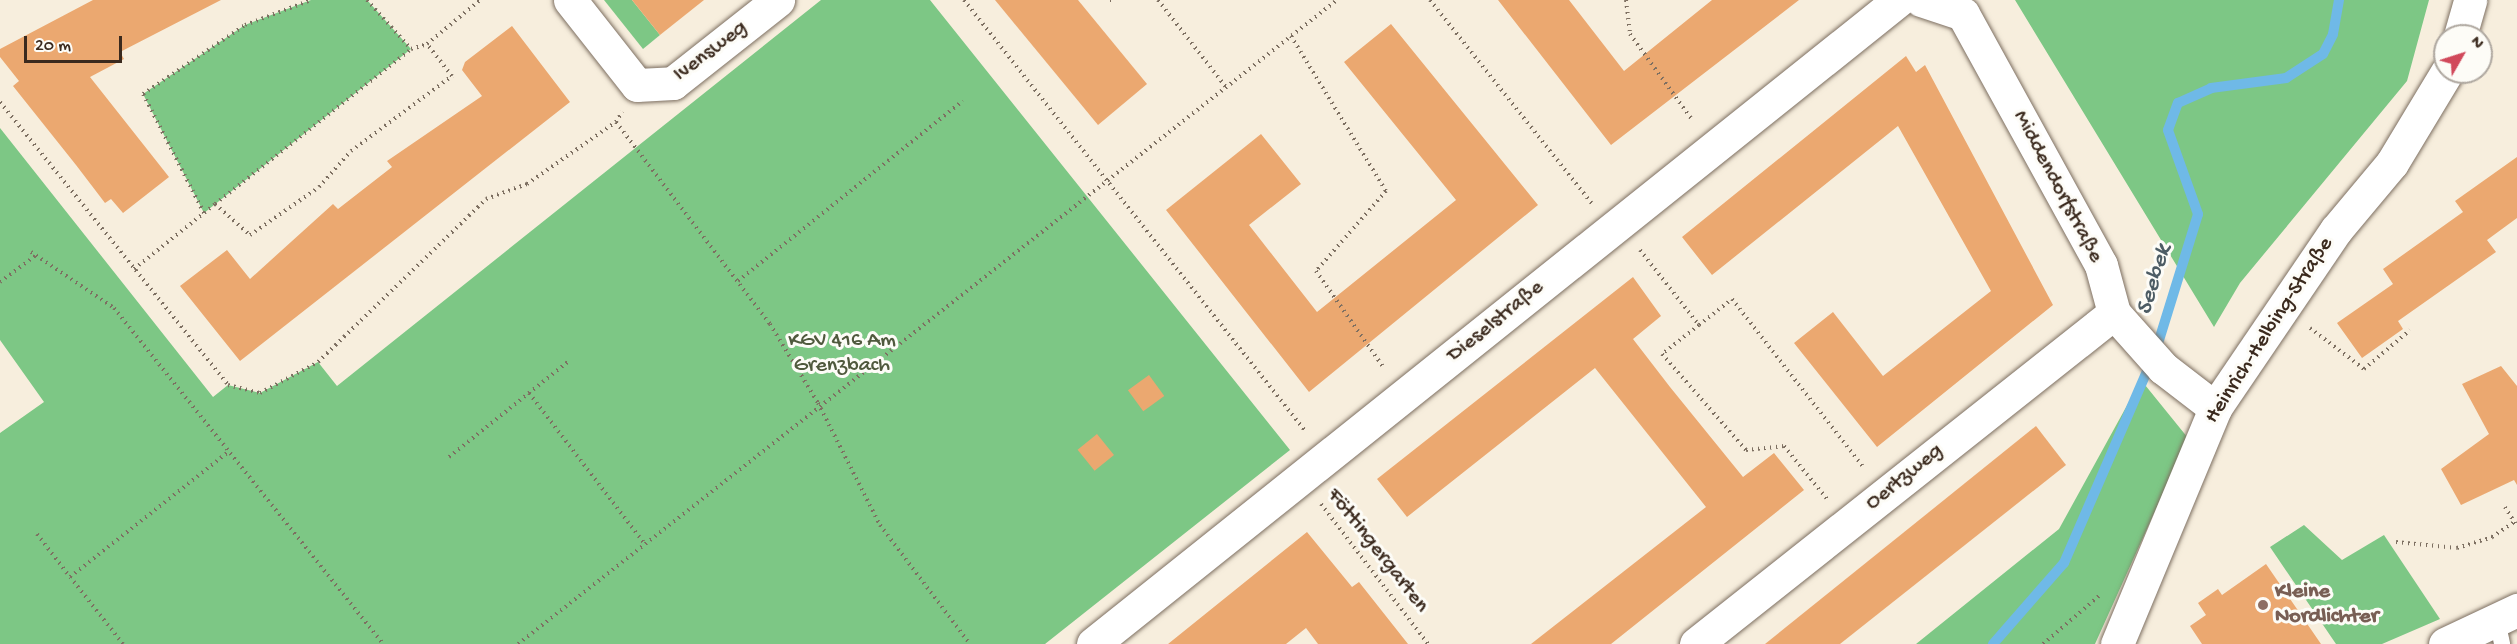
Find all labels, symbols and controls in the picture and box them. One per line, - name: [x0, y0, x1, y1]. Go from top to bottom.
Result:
- street label: Ivensweg: [669, 16, 753, 88]
- scale bar: [27, 24, 124, 62]
- north arrow: [2433, 24, 2493, 84]
- text: N: [2465, 34, 2486, 54]
- text: 20 m: [35, 36, 71, 57]
- street label: Middendorfstraße: [2006, 107, 2108, 267]
- street label: Heinrich-Helbing-Straße: [2200, 233, 2340, 429]
- water label: Seebek: [2131, 242, 2179, 318]
- street label: Dieselstraße: [1442, 275, 1550, 369]
- park label: KGV 416 Am Grenzbach: [788, 328, 896, 380]
- street label: Oertzweg: [1861, 439, 1949, 517]
- street label: Föttingergarten: [1320, 483, 1434, 619]
- place label: Kleine Nordlichter: [2275, 579, 2378, 630]
- marker: Kleine Nordlichter: [2256, 598, 2270, 612]

